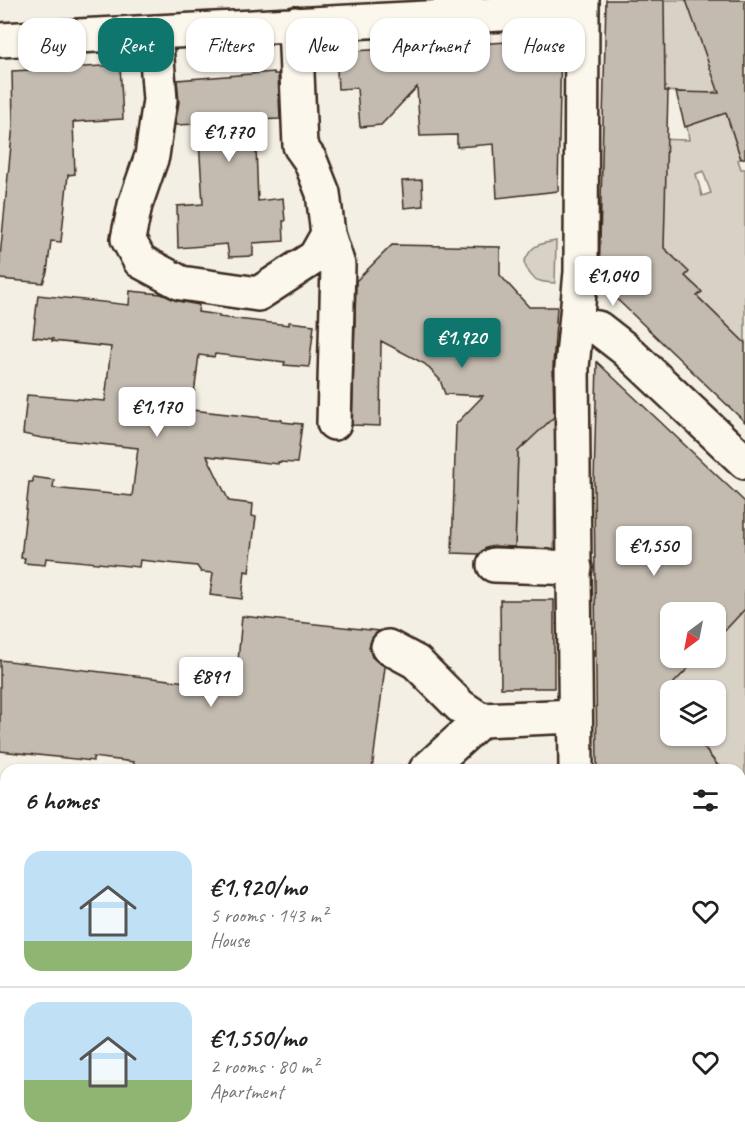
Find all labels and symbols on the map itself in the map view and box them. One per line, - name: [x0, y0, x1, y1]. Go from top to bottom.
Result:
- pin: €1,770: [180, 112, 278, 163]
- pin: €1,040: [564, 256, 662, 307]
- pin: €1,920: [413, 318, 511, 369]
- pin: €1,170: [108, 387, 206, 438]
- pin: €1,550: [605, 526, 703, 577]
- north arrow: [660, 602, 726, 668]
- pin: €891: [175, 657, 247, 708]

